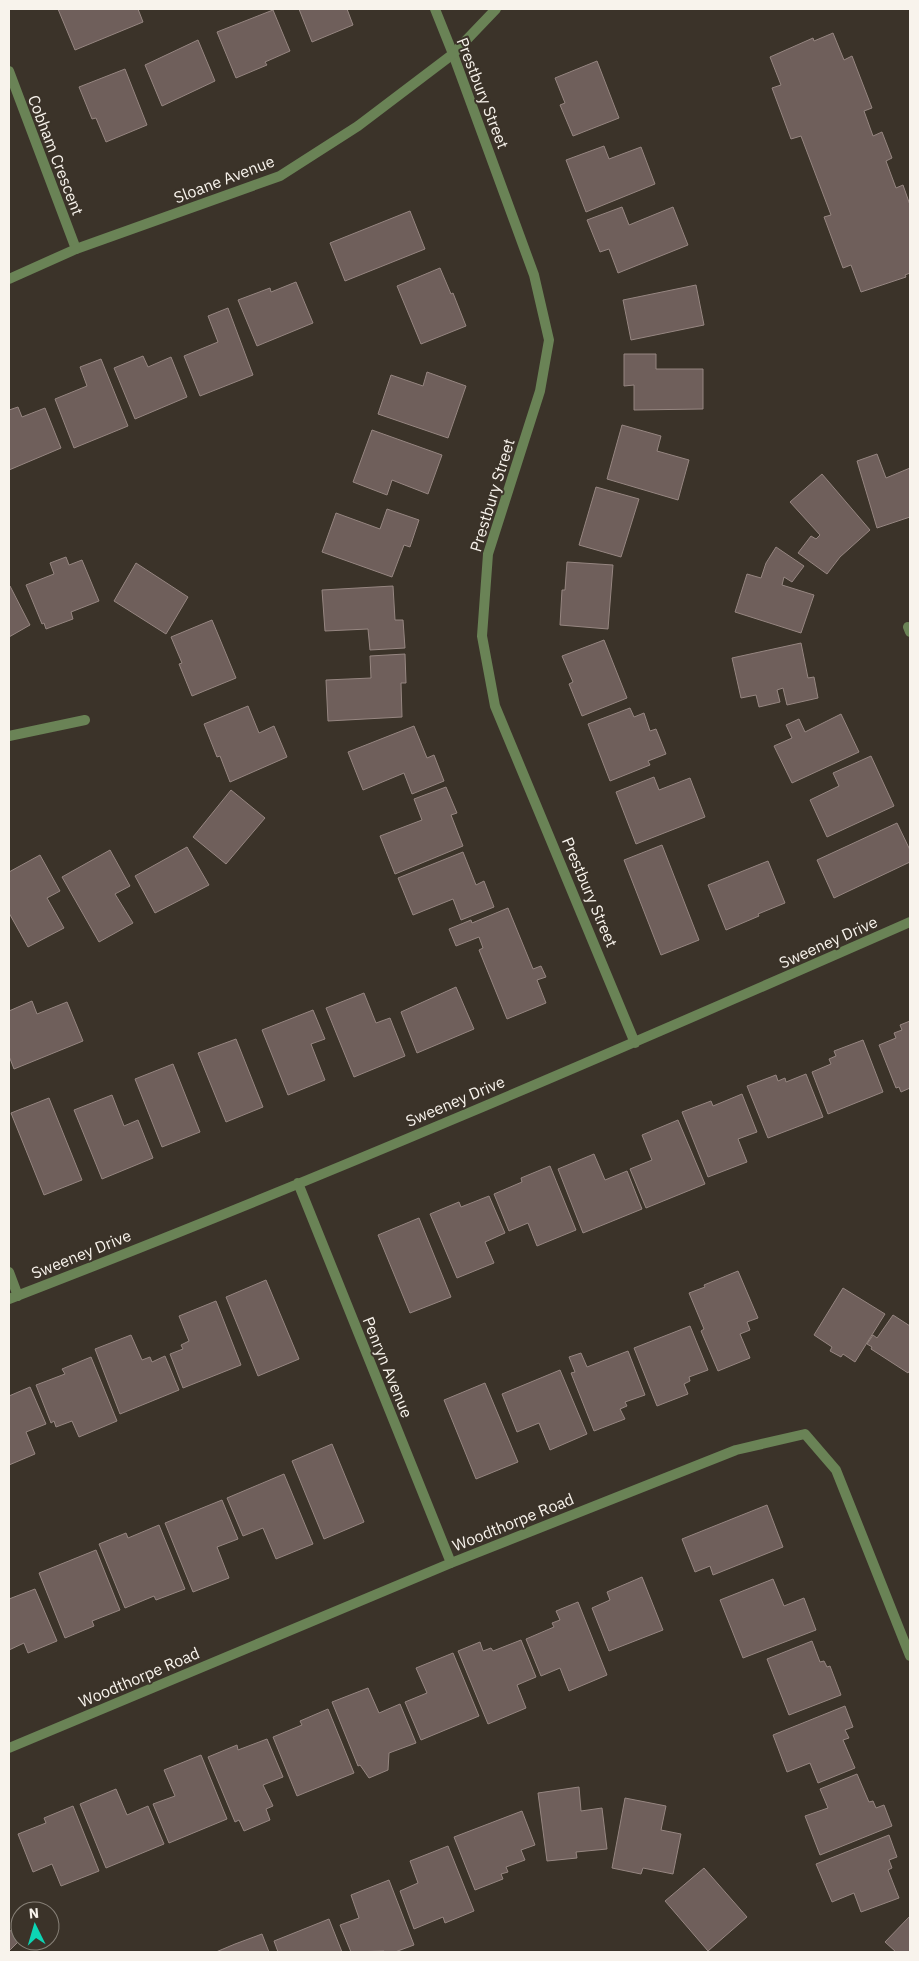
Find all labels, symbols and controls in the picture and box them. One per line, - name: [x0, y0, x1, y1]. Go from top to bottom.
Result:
- street label: Prestbury Street: [453, 35, 513, 151]
- street label: Cobham Crescent: [24, 92, 88, 218]
- street label: Sloane Avenue: [171, 151, 277, 207]
- street label: Prestbury Street: [465, 436, 519, 554]
- street label: Prestbury Street: [558, 834, 622, 950]
- street label: Sweeney Drive: [776, 911, 881, 973]
- street label: Sweeney Drive: [402, 1071, 508, 1131]
- street label: Sweeney Drive: [28, 1225, 134, 1283]
- street label: Penryn Avenue: [359, 1313, 417, 1421]
- street label: Woodthorpe Road: [449, 1488, 577, 1556]
- street label: Woodthorpe Road: [76, 1643, 202, 1711]
- north arrow: [10, 1901, 60, 1951]
- text: N: [28, 1904, 40, 1922]

